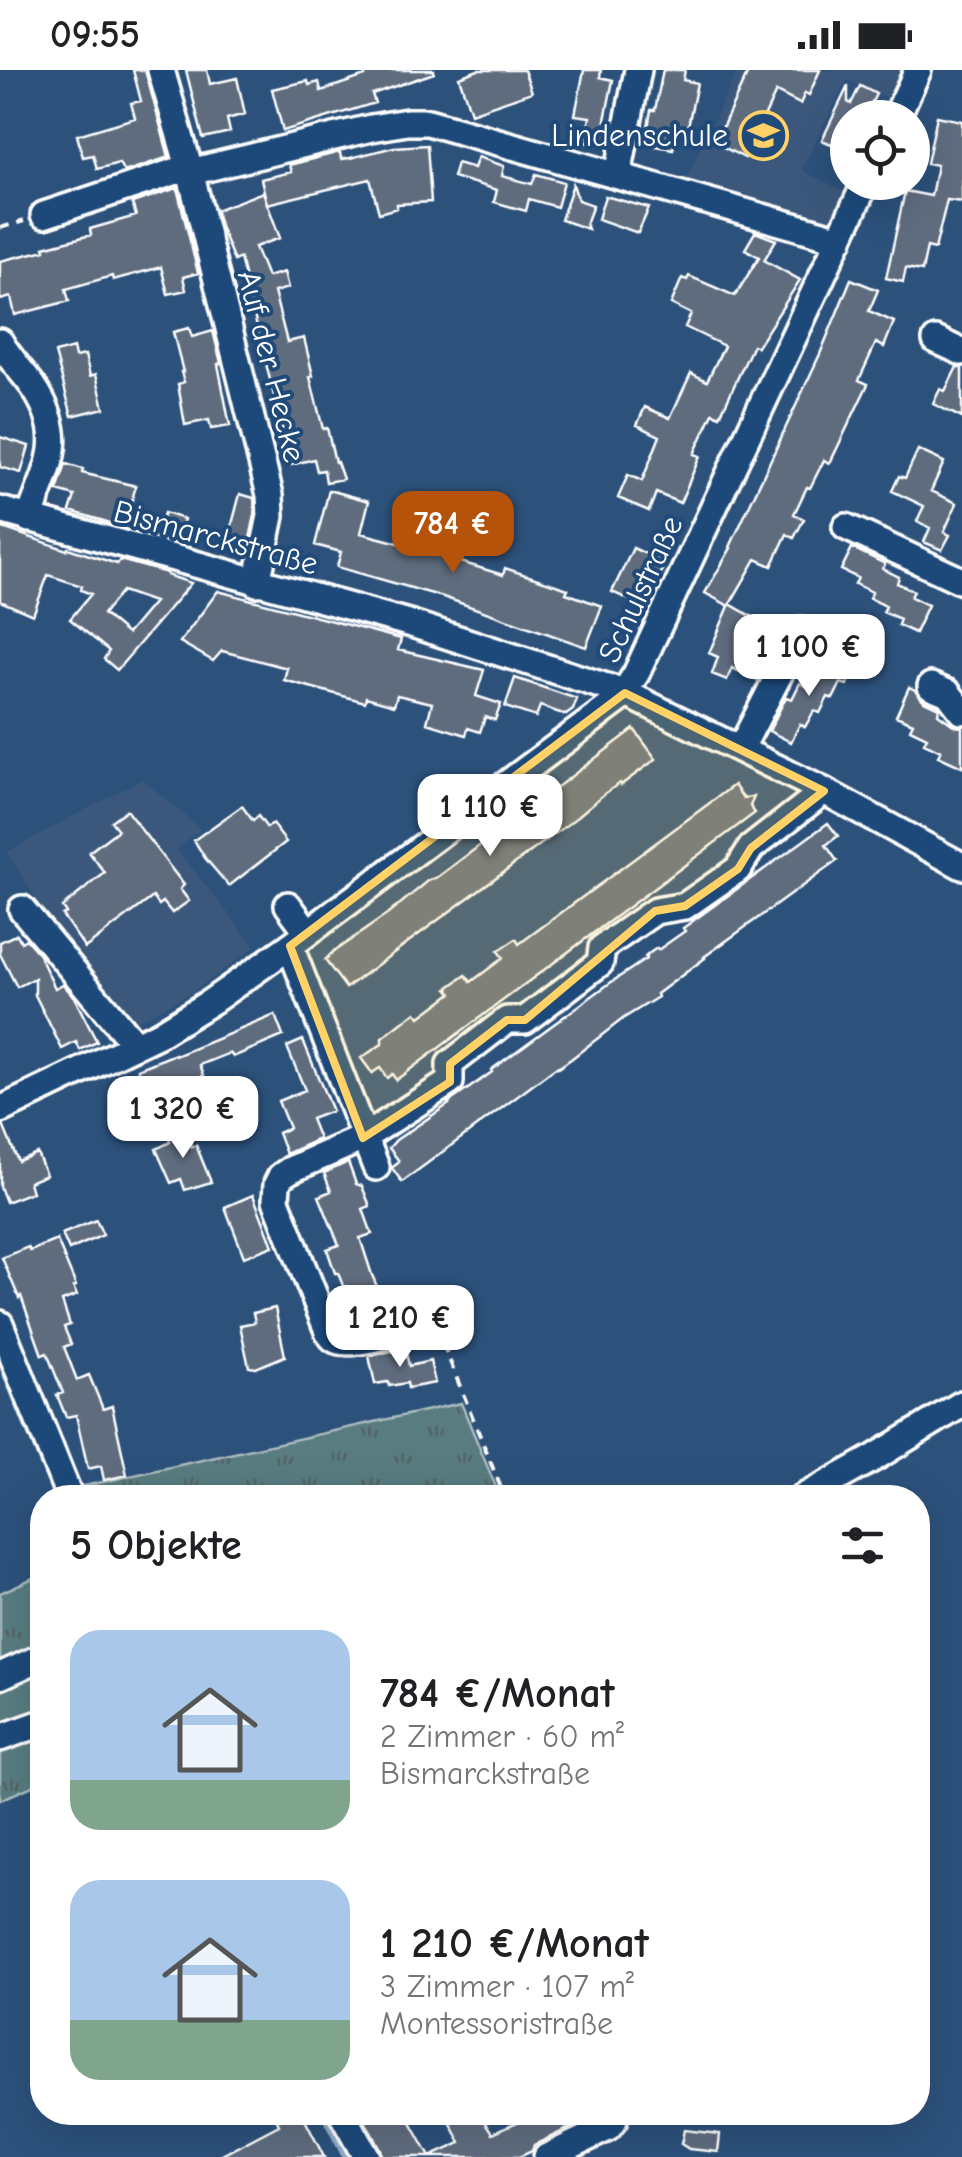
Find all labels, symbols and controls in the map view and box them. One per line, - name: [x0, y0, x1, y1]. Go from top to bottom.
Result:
- text: 09:55: [50, 13, 140, 57]
- map controls: [830, 100, 930, 200]
- button: locate: [830, 100, 930, 200]
- school or university icon: Lindenschule: [737, 109, 789, 161]
- place label: Lindenschule: [551, 117, 728, 154]
- street label: Auf der Hecke: [230, 266, 313, 466]
- pin: 784 €: [383, 491, 523, 576]
- street label: Bismarckstraße: [110, 492, 322, 583]
- text: 784 €: [414, 505, 492, 542]
- street label: Schulstraße: [590, 510, 691, 668]
- pin: 1 100 €: [717, 614, 901, 699]
- text: 1 100 €: [756, 628, 862, 665]
- pin: 1 110 €: [398, 774, 582, 859]
- text: 1 110 €: [440, 788, 540, 825]
- pin: 1 320 €: [91, 1076, 275, 1161]
- text: 1 320 €: [129, 1090, 237, 1127]
- pin: 1 210 €: [308, 1285, 492, 1370]
- text: 1 210 €: [348, 1299, 452, 1336]
- icon: filters: [835, 1518, 890, 1573]
- text: 5 Objekte: [70, 1521, 242, 1570]
- text: 784 €/Monat: [380, 1669, 615, 1718]
- icon: home: [150, 1670, 270, 1790]
- text: 2 Zimmer · 60 m²: [380, 1718, 624, 1755]
- text: Bismarckstraße: [380, 1755, 590, 1792]
- text: 1 210 €/Monat: [380, 1919, 649, 1968]
- icon: home: [150, 1920, 270, 2040]
- text: 3 Zimmer · 107 m²: [380, 1968, 634, 2005]
- text: Montessoristraße: [380, 2005, 613, 2042]

